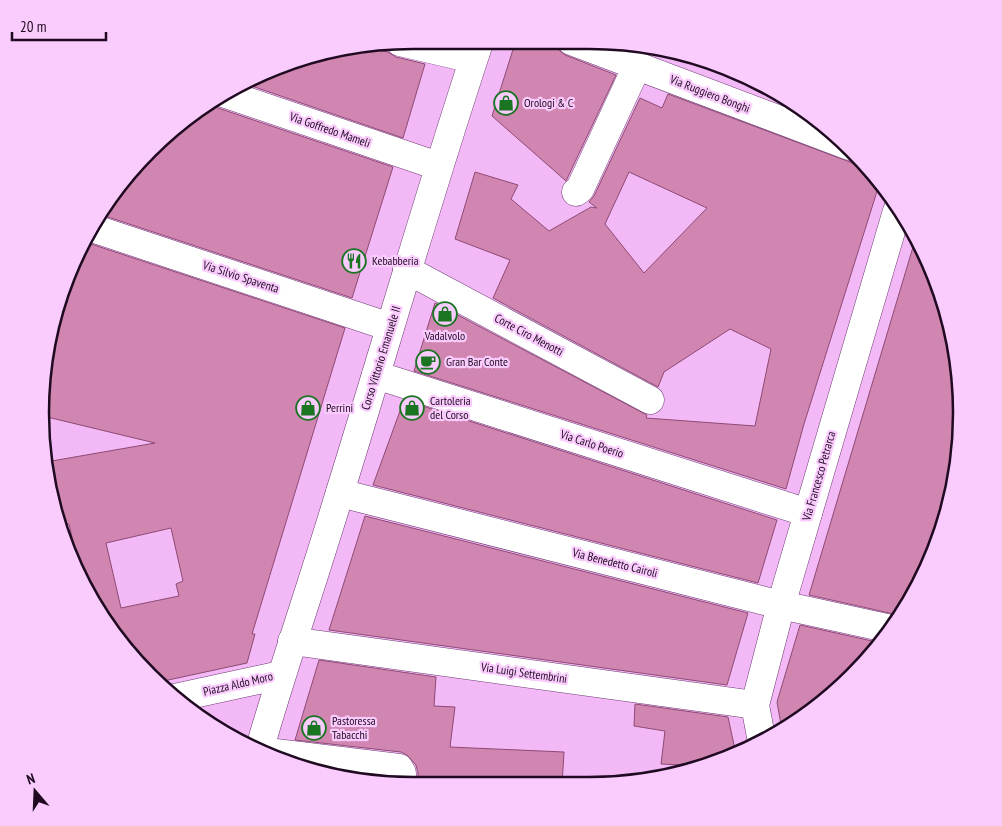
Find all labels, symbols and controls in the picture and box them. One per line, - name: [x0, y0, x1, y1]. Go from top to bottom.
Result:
- scale bar: [12, 10, 106, 42]
- text: 20 m: [20, 17, 46, 36]
- street label: Via Ruggiero Bonghi: [667, 71, 752, 116]
- shop icon: Orologi & C: [493, 90, 519, 116]
- place label: Orologi & C: [524, 95, 574, 110]
- street label: Via Goffredo Mameli: [287, 108, 373, 150]
- restaurant icon: Kebabberia: [341, 248, 367, 274]
- place label: Kebabberia: [372, 253, 419, 268]
- street label: Via Silvio Spaventa: [200, 257, 281, 296]
- shop icon: Vadalvolo: [432, 301, 458, 327]
- street label: Corso Vittorio Emanuele II: [358, 304, 403, 412]
- street label: Corte Ciro Menotti: [492, 310, 566, 359]
- place label: Vadalvolo: [424, 328, 465, 343]
- cafe icon: Gran Bar Conte: [415, 349, 441, 375]
- place label: Gran Bar Conte: [446, 354, 508, 369]
- place label: Cartoleria del Corso: [430, 393, 471, 422]
- shop icon: Perrini: [295, 395, 321, 421]
- shop icon: Cartoleria del Corso: [399, 395, 425, 421]
- place label: Perrini: [326, 400, 353, 415]
- street label: Via Carlo Poerio: [558, 426, 626, 461]
- street label: Via Francesco Petrarca: [798, 429, 839, 523]
- street label: Via Benedetto Cairoli: [570, 544, 659, 580]
- street label: Via Luigi Settembrini: [479, 659, 568, 686]
- street label: Piazza Aldo Moro: [202, 668, 274, 699]
- place label: Pastoressa Tabacchi: [332, 713, 376, 742]
- shop icon: Pastoressa Tabacchi: [301, 715, 327, 741]
- north arrow: [10, 766, 60, 816]
- text: N: [24, 769, 37, 788]

